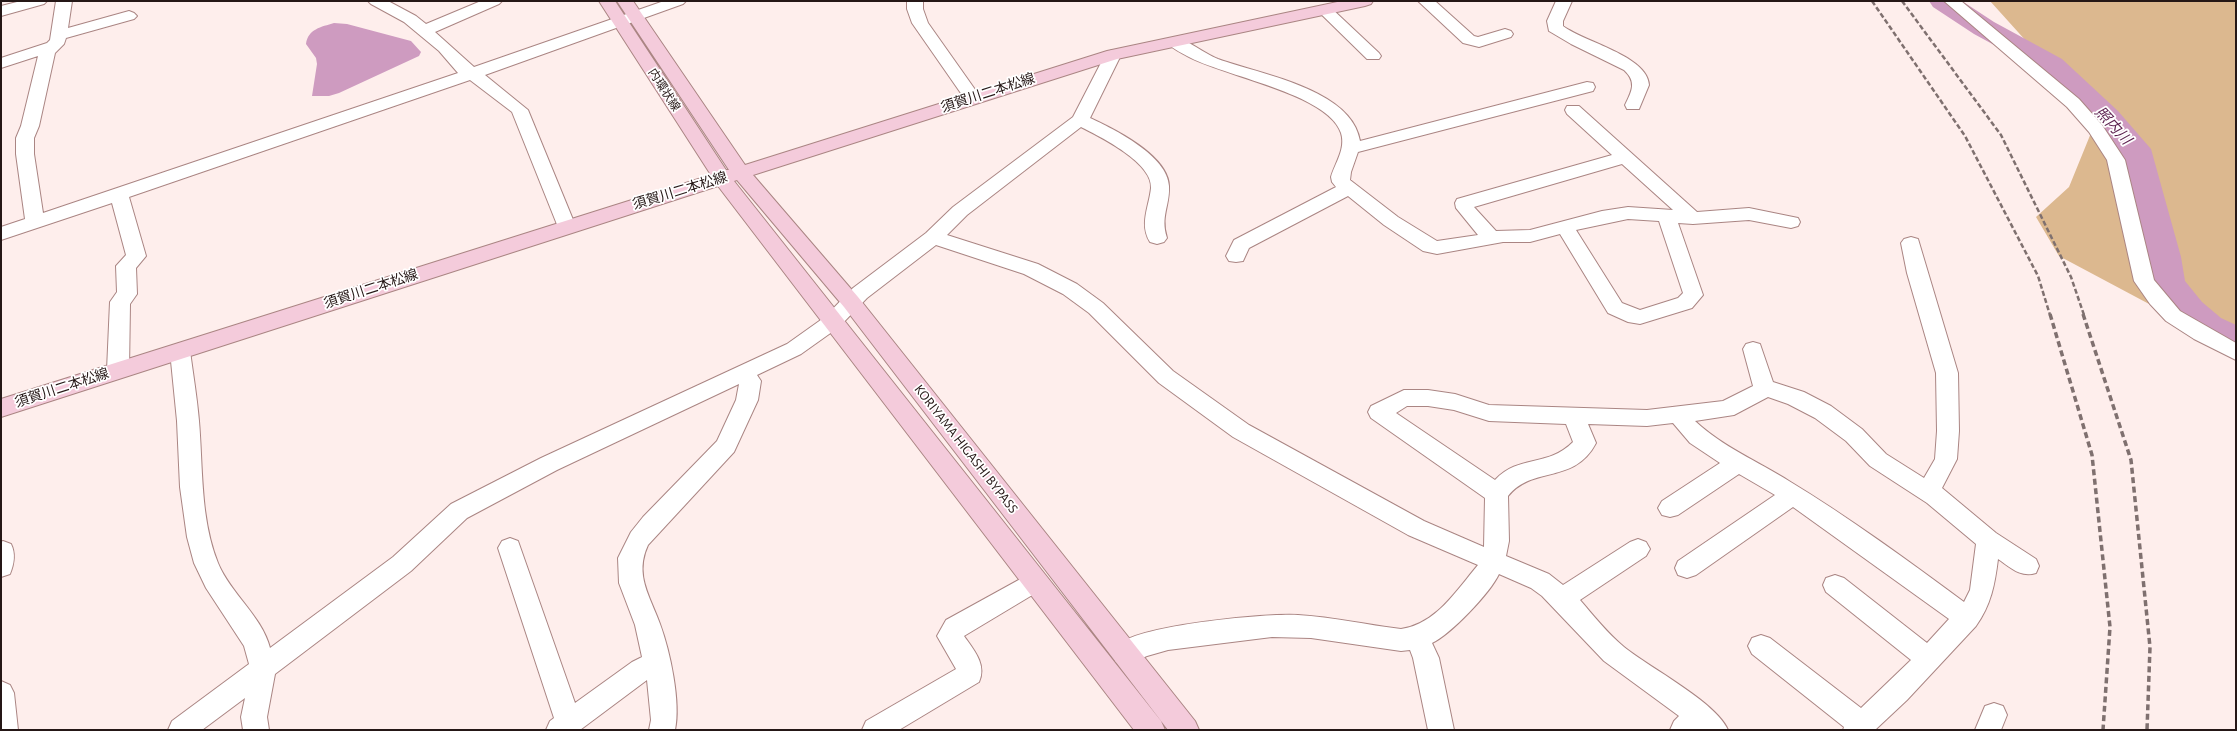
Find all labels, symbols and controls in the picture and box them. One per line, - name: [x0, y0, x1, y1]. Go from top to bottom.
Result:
- street label: 内環状線: [645, 66, 683, 114]
- street label: 須賀川二本松線: [939, 70, 1037, 116]
- water label: 照内川: [2091, 103, 2135, 149]
- street label: 須賀川二本松線: [631, 169, 729, 213]
- street label: 須賀川二本松線: [322, 266, 420, 312]
- street label: 須賀川二本松線: [13, 365, 111, 411]
- street label: KORIYAMA HIGASHI BYPASS: [911, 381, 1021, 517]

